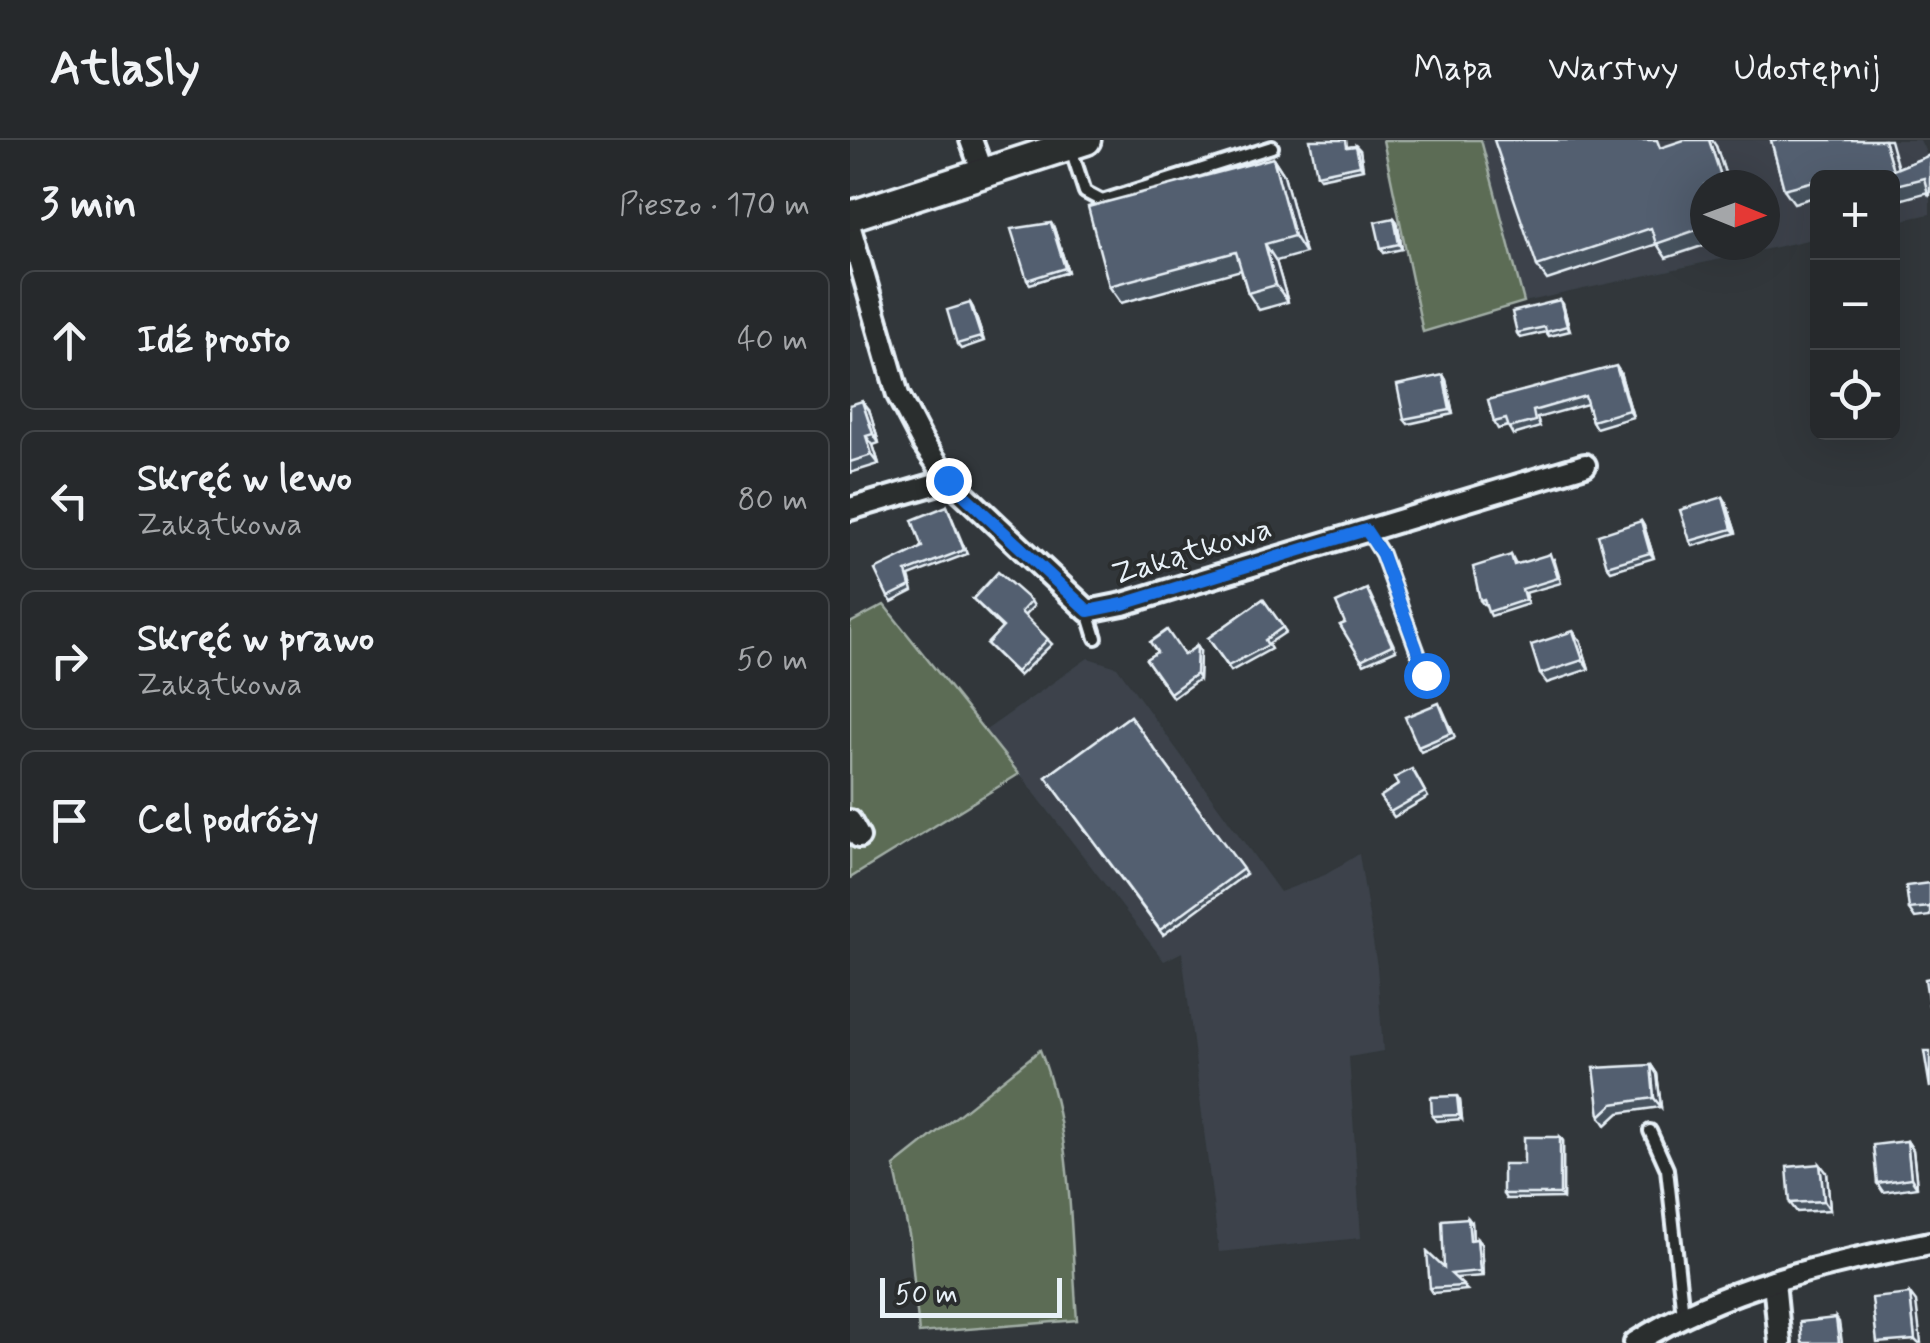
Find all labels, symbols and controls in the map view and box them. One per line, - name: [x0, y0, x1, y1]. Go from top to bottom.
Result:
- text: Atlasly: [50, 38, 200, 101]
- text: Mapa: [1413, 46, 1493, 92]
- text: Warstwy: [1548, 46, 1679, 92]
- text: Udostępnij: [1734, 46, 1880, 92]
- north arrow: [1690, 170, 1780, 260]
- map controls: [1810, 170, 1900, 440]
- button: +: [1810, 170, 1900, 260]
- text: 3 min: [40, 178, 137, 233]
- text: Pieszo · 170 m: [619, 184, 810, 226]
- button: −: [1810, 260, 1900, 350]
- icon: ahead: [42, 313, 97, 368]
- text: Idź prosto: [137, 316, 290, 365]
- text: 40 m: [737, 319, 808, 361]
- button: locate: [1810, 350, 1900, 440]
- text: Skręć w lewo: [137, 455, 352, 504]
- route end: [926, 458, 972, 504]
- icon: left: [42, 473, 97, 528]
- text: 80 m: [738, 479, 808, 521]
- text: Zakątkowa: [137, 504, 302, 546]
- street label: Zakątkowa: [1107, 508, 1277, 596]
- text: Skręć w prawo: [137, 615, 374, 664]
- icon: right: [42, 633, 97, 688]
- text: 50 m: [736, 639, 808, 681]
- route start: [1404, 653, 1450, 699]
- text: Zakątkowa: [137, 664, 302, 706]
- icon: arrive: [42, 793, 97, 848]
- text: Cel podróży: [137, 796, 319, 845]
- scale bar: [880, 1273, 1062, 1318]
- text: 50 m: [895, 1277, 958, 1314]

